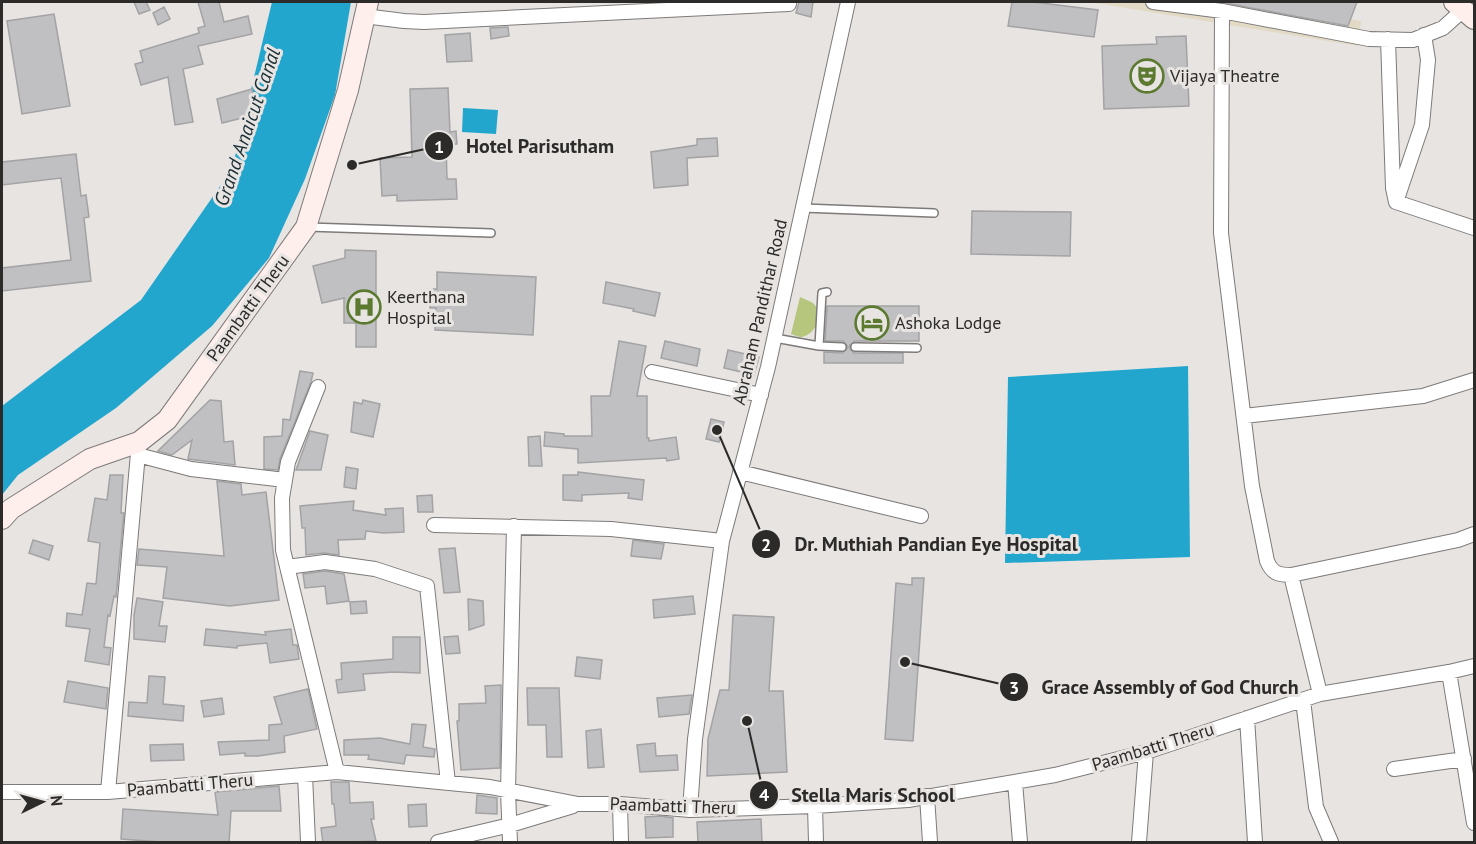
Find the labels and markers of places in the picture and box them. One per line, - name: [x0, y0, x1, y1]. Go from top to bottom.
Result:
- theatre icon: Vijaya Theatre: [1129, 58, 1165, 94]
- place label: Vijaya Theatre: [1169, 64, 1280, 87]
- callout: Hotel Parisutham: [424, 127, 626, 165]
- place label: Keerthana Hospital: [387, 285, 466, 329]
- hospital icon: Keerthana Hospital: [346, 289, 382, 325]
- hotel icon: Ashoka Lodge: [854, 305, 890, 341]
- place label: Ashoka Lodge: [895, 311, 1001, 334]
- callout: Dr. Muthiah Pandian Eye Hospital: [751, 525, 1090, 563]
- callout: Grace Assembly of God Church: [999, 668, 1312, 706]
- callout: Stella Maris School: [749, 776, 967, 814]

